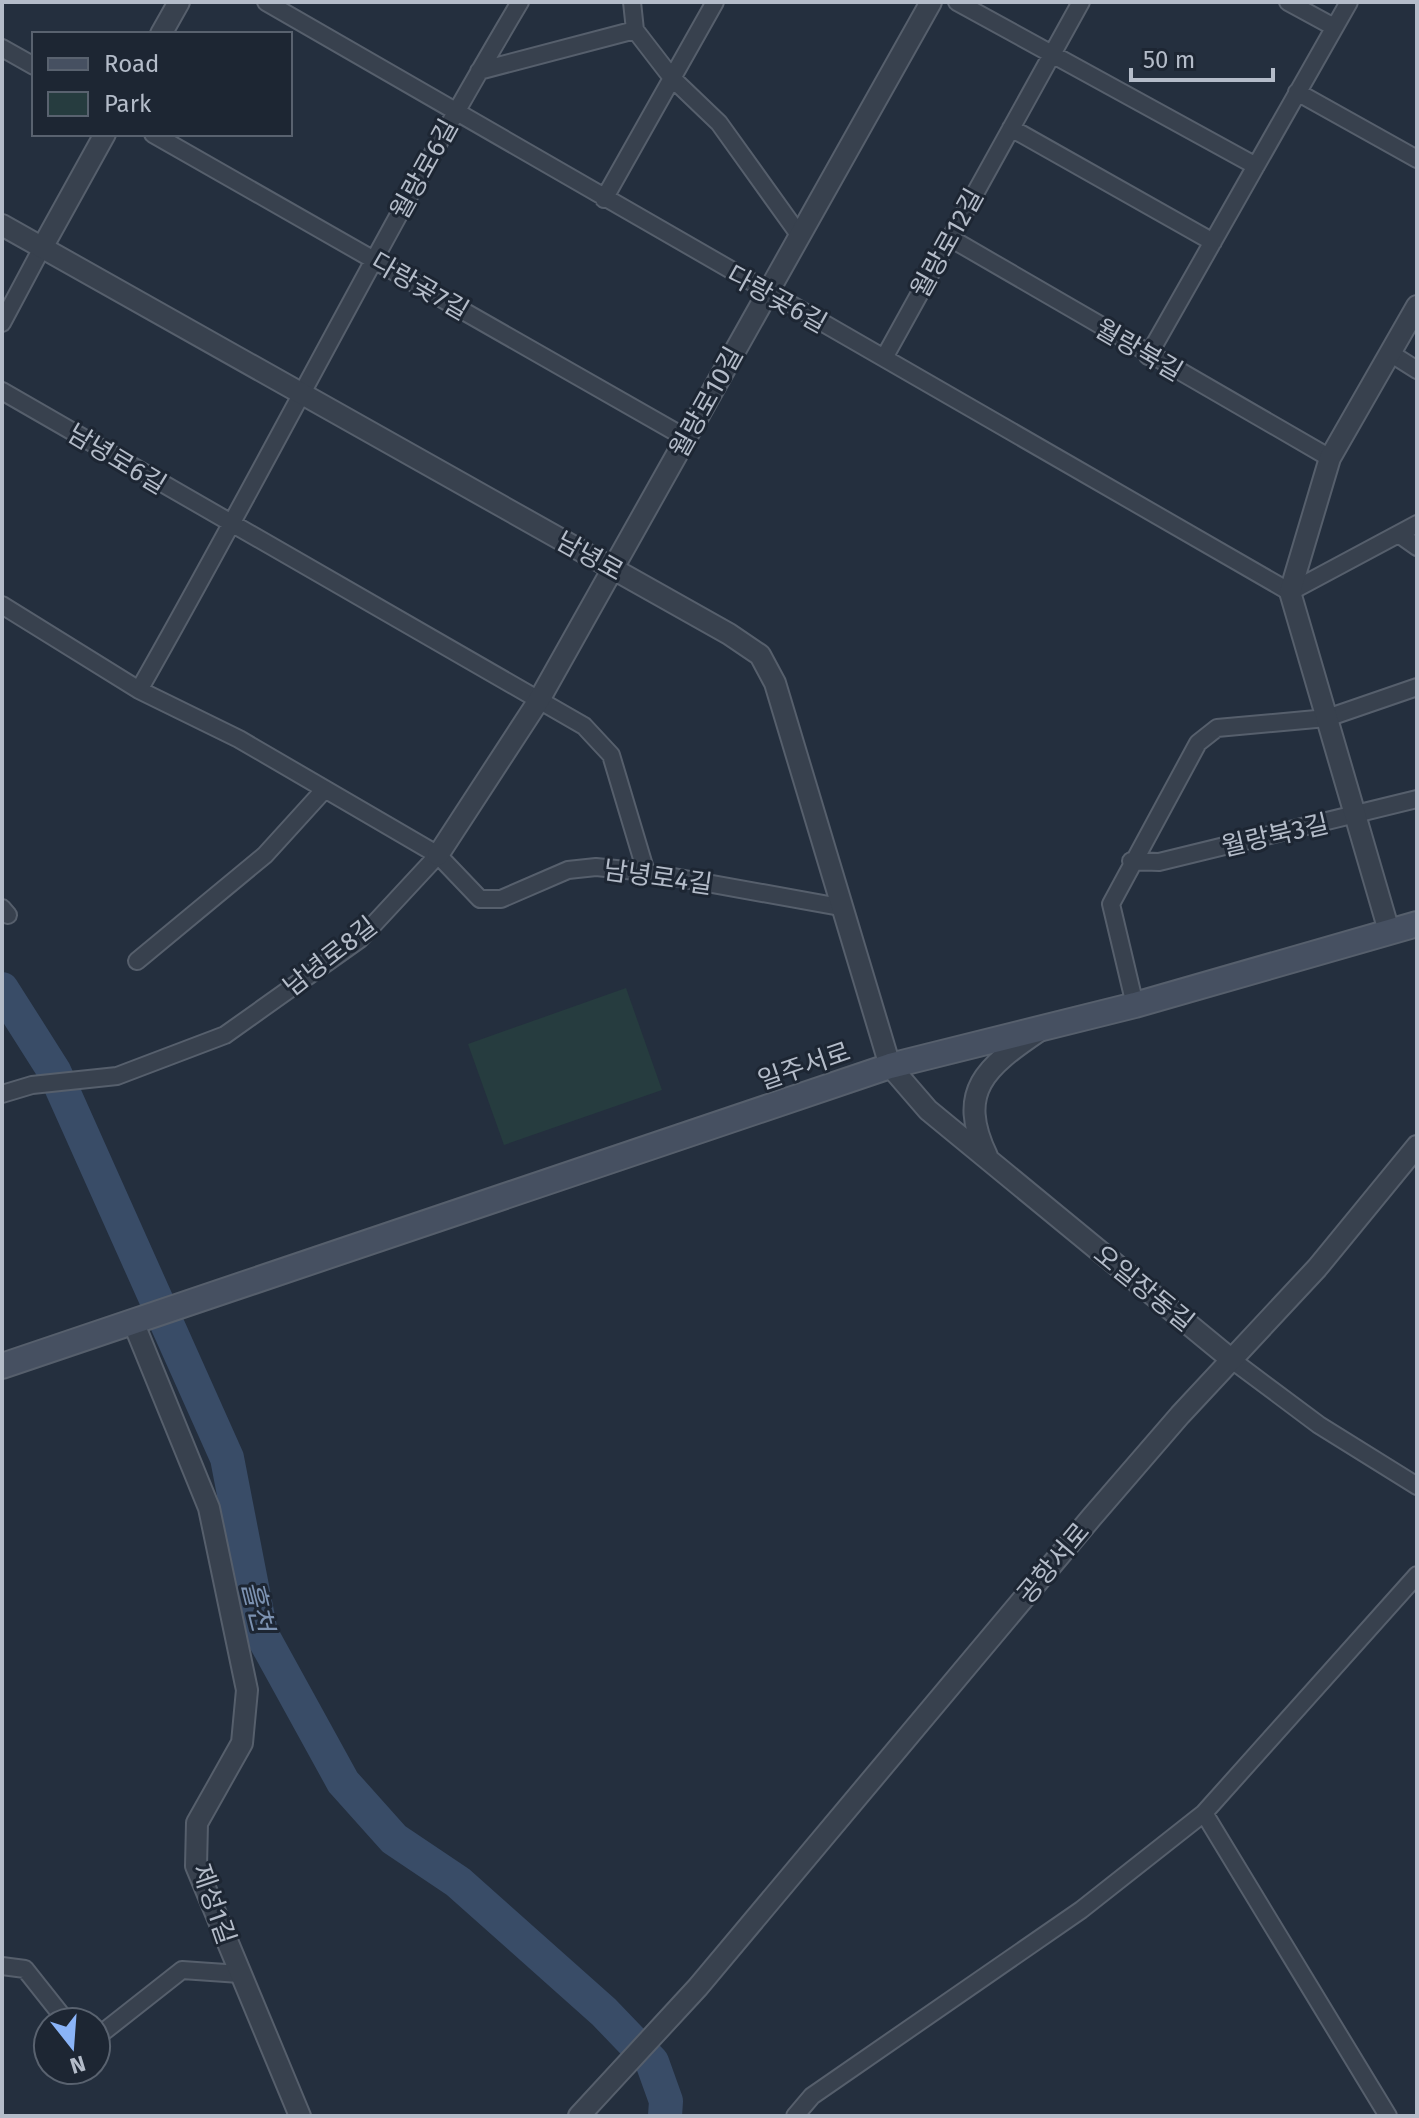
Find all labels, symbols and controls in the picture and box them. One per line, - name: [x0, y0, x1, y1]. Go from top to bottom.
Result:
- legend: [32, 32, 292, 136]
- scale bar: [1131, 32, 1273, 82]
- text: 50 m: [1143, 46, 1195, 74]
- text: Road: [104, 50, 159, 78]
- text: Park: [104, 90, 152, 118]
- street label: 월랑로6길: [384, 114, 465, 225]
- street label: 월랑로12길: [905, 183, 990, 303]
- street label: 다랑곶7길: [366, 246, 474, 327]
- street label: 다랑곶6길: [721, 259, 832, 340]
- street label: 월랑북길: [1090, 313, 1188, 388]
- street label: 월랑로10길: [663, 342, 749, 463]
- street label: 남녕로6길: [62, 418, 172, 501]
- street label: 남녕로: [551, 525, 629, 587]
- street label: 월랑북3길: [1219, 808, 1332, 863]
- street label: 남녕로4길: [602, 855, 714, 900]
- street label: 남녕로8길: [277, 910, 383, 1002]
- street label: 일주서로: [754, 1036, 854, 1097]
- street label: 오일장동길: [1087, 1239, 1200, 1338]
- street label: 공항서로: [1011, 1517, 1096, 1610]
- water label: 흘천: [235, 1577, 281, 1638]
- street label: 제성1길: [185, 1860, 242, 1948]
- north arrow: [32, 2006, 112, 2086]
- text: N: [67, 2050, 89, 2080]

